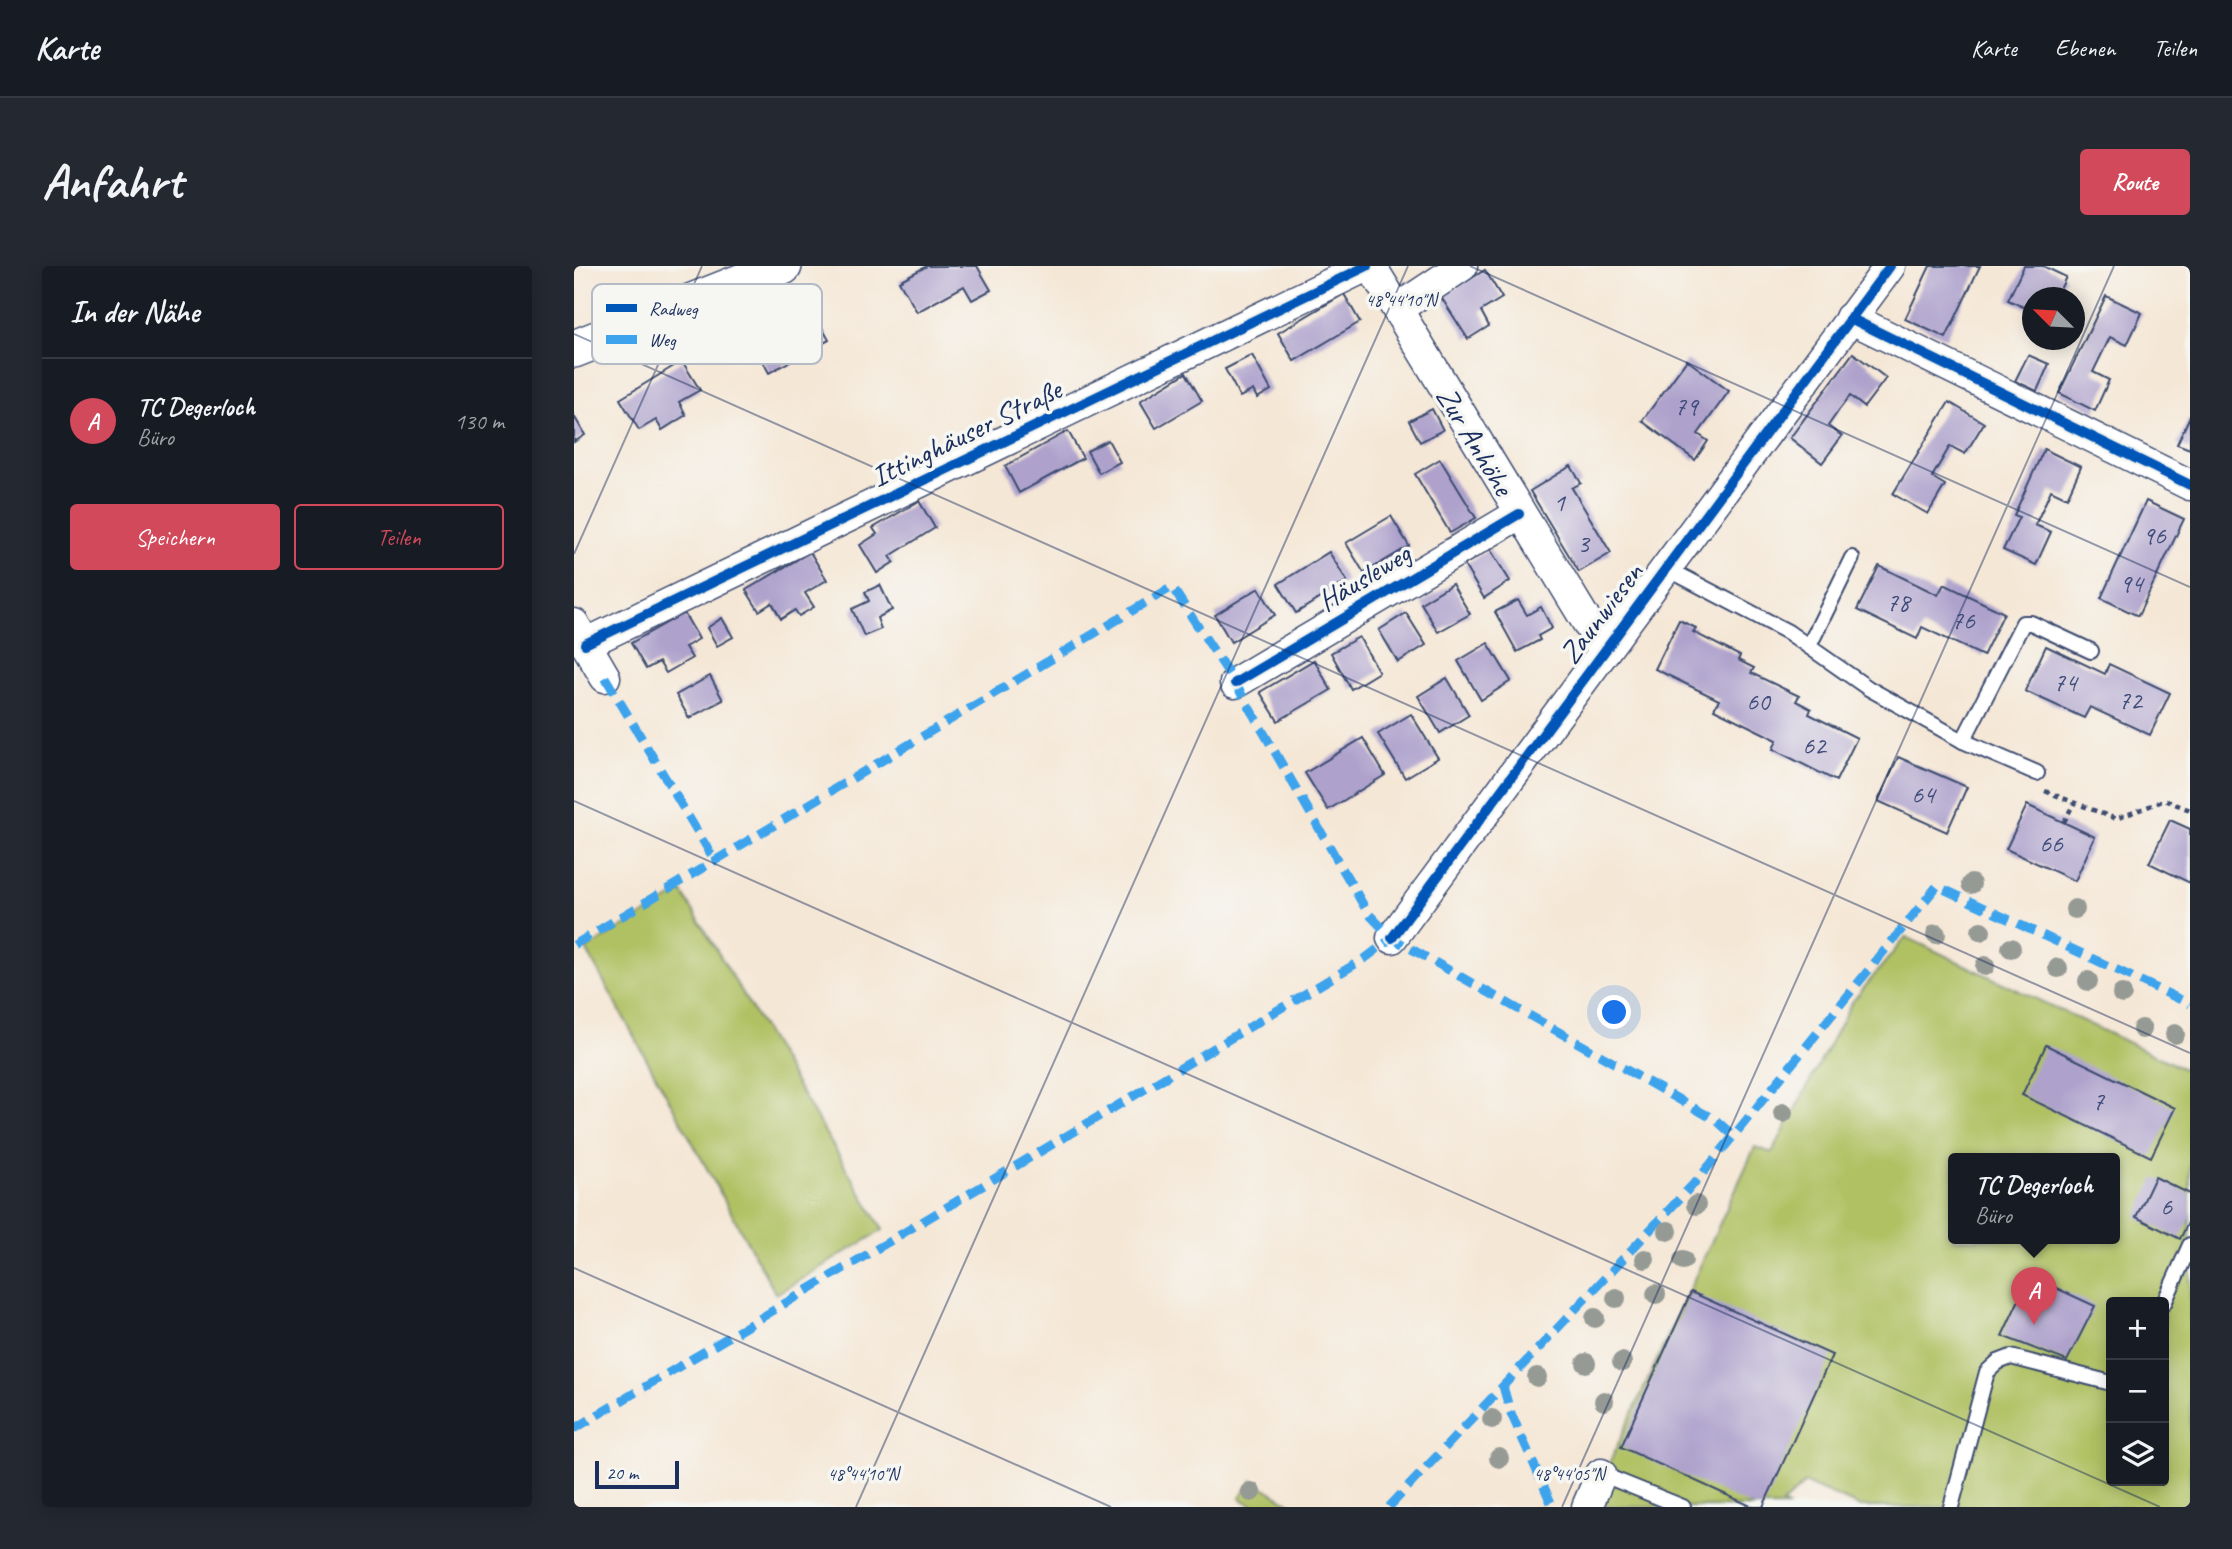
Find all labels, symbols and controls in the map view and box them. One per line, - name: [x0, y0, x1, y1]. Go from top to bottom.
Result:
- text: Karte: [35, 27, 99, 69]
- text: Karte: [1971, 33, 2017, 63]
- text: Ebenen: [2055, 33, 2115, 63]
- text: Teilen: [2153, 33, 2197, 63]
- button: Route: [2080, 149, 2190, 215]
- text: Anfahrt: [42, 151, 182, 213]
- legend: [592, 284, 822, 364]
- north arrow: [2022, 287, 2085, 350]
- text: 48°44'10"N: [1366, 289, 1440, 311]
- text: In der Nähe: [70, 293, 199, 331]
- text: Radweg: [649, 297, 699, 321]
- text: Weg: [649, 328, 677, 352]
- street label: Ittinghäuser Straße: [865, 370, 1069, 495]
- street label: Zur Anhöhe: [1428, 380, 1523, 504]
- text: TC Degerloch: [137, 390, 255, 423]
- house number: 79: [1674, 390, 1700, 423]
- text: A: [87, 407, 99, 436]
- text: 130 m: [455, 407, 504, 436]
- text: Büro: [137, 423, 174, 452]
- house number: 1: [1553, 486, 1566, 519]
- button: Speichern: [70, 504, 280, 570]
- button: Teilen: [294, 504, 504, 570]
- house number: 96: [2142, 519, 2167, 552]
- house number: 3: [1577, 527, 1591, 560]
- street label: Häusleweg: [1310, 534, 1419, 620]
- street label: Zaunwiesen: [1551, 554, 1652, 671]
- house number: 94: [2119, 567, 2145, 600]
- house number: 78: [1886, 586, 1912, 619]
- house number: 76: [1951, 604, 1976, 637]
- house number: 74: [2053, 666, 2079, 699]
- house number: 72: [2118, 684, 2144, 717]
- house number: 60: [1746, 685, 1772, 718]
- house number: 62: [1802, 729, 1828, 762]
- house number: 64: [1911, 778, 1937, 811]
- house number: 66: [2039, 827, 2064, 860]
- your location: [1597, 995, 1631, 1029]
- house number: 7: [2092, 1085, 2105, 1118]
- popup: [1948, 1153, 2120, 1244]
- text: TC Degerloch: [1975, 1168, 2093, 1201]
- house number: 6: [2160, 1190, 2173, 1223]
- text: Büro: [1975, 1201, 2012, 1230]
- pin: A: [2011, 1267, 2057, 1325]
- map controls: [2106, 1297, 2169, 1486]
- button: +: [2106, 1297, 2169, 1360]
- button: −: [2106, 1360, 2169, 1423]
- button: layers: [2106, 1423, 2169, 1486]
- scale bar: [595, 1458, 679, 1490]
- text: 20 m: [606, 1461, 638, 1485]
- text: 48°44'10"N: [828, 1463, 902, 1485]
- text: 48°44'05"N: [1534, 1463, 1608, 1485]

